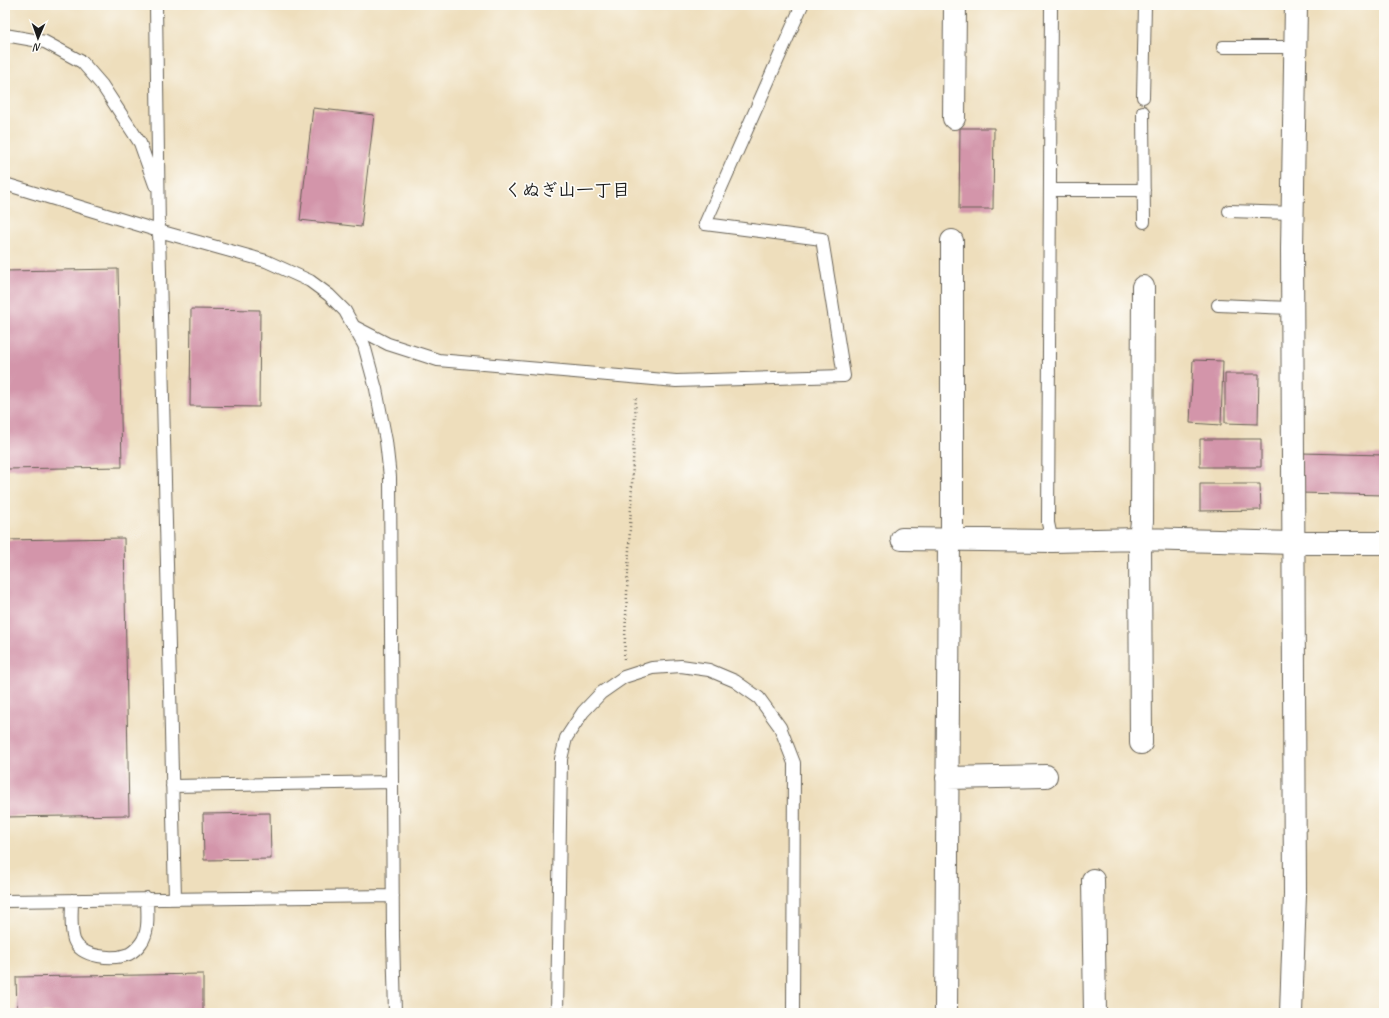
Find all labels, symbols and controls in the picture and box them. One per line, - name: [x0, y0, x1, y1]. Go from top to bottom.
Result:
- north arrow: [18, 18, 58, 58]
- text: N: [32, 41, 41, 55]
- district label: くぬぎ山一丁目: [504, 179, 630, 201]

